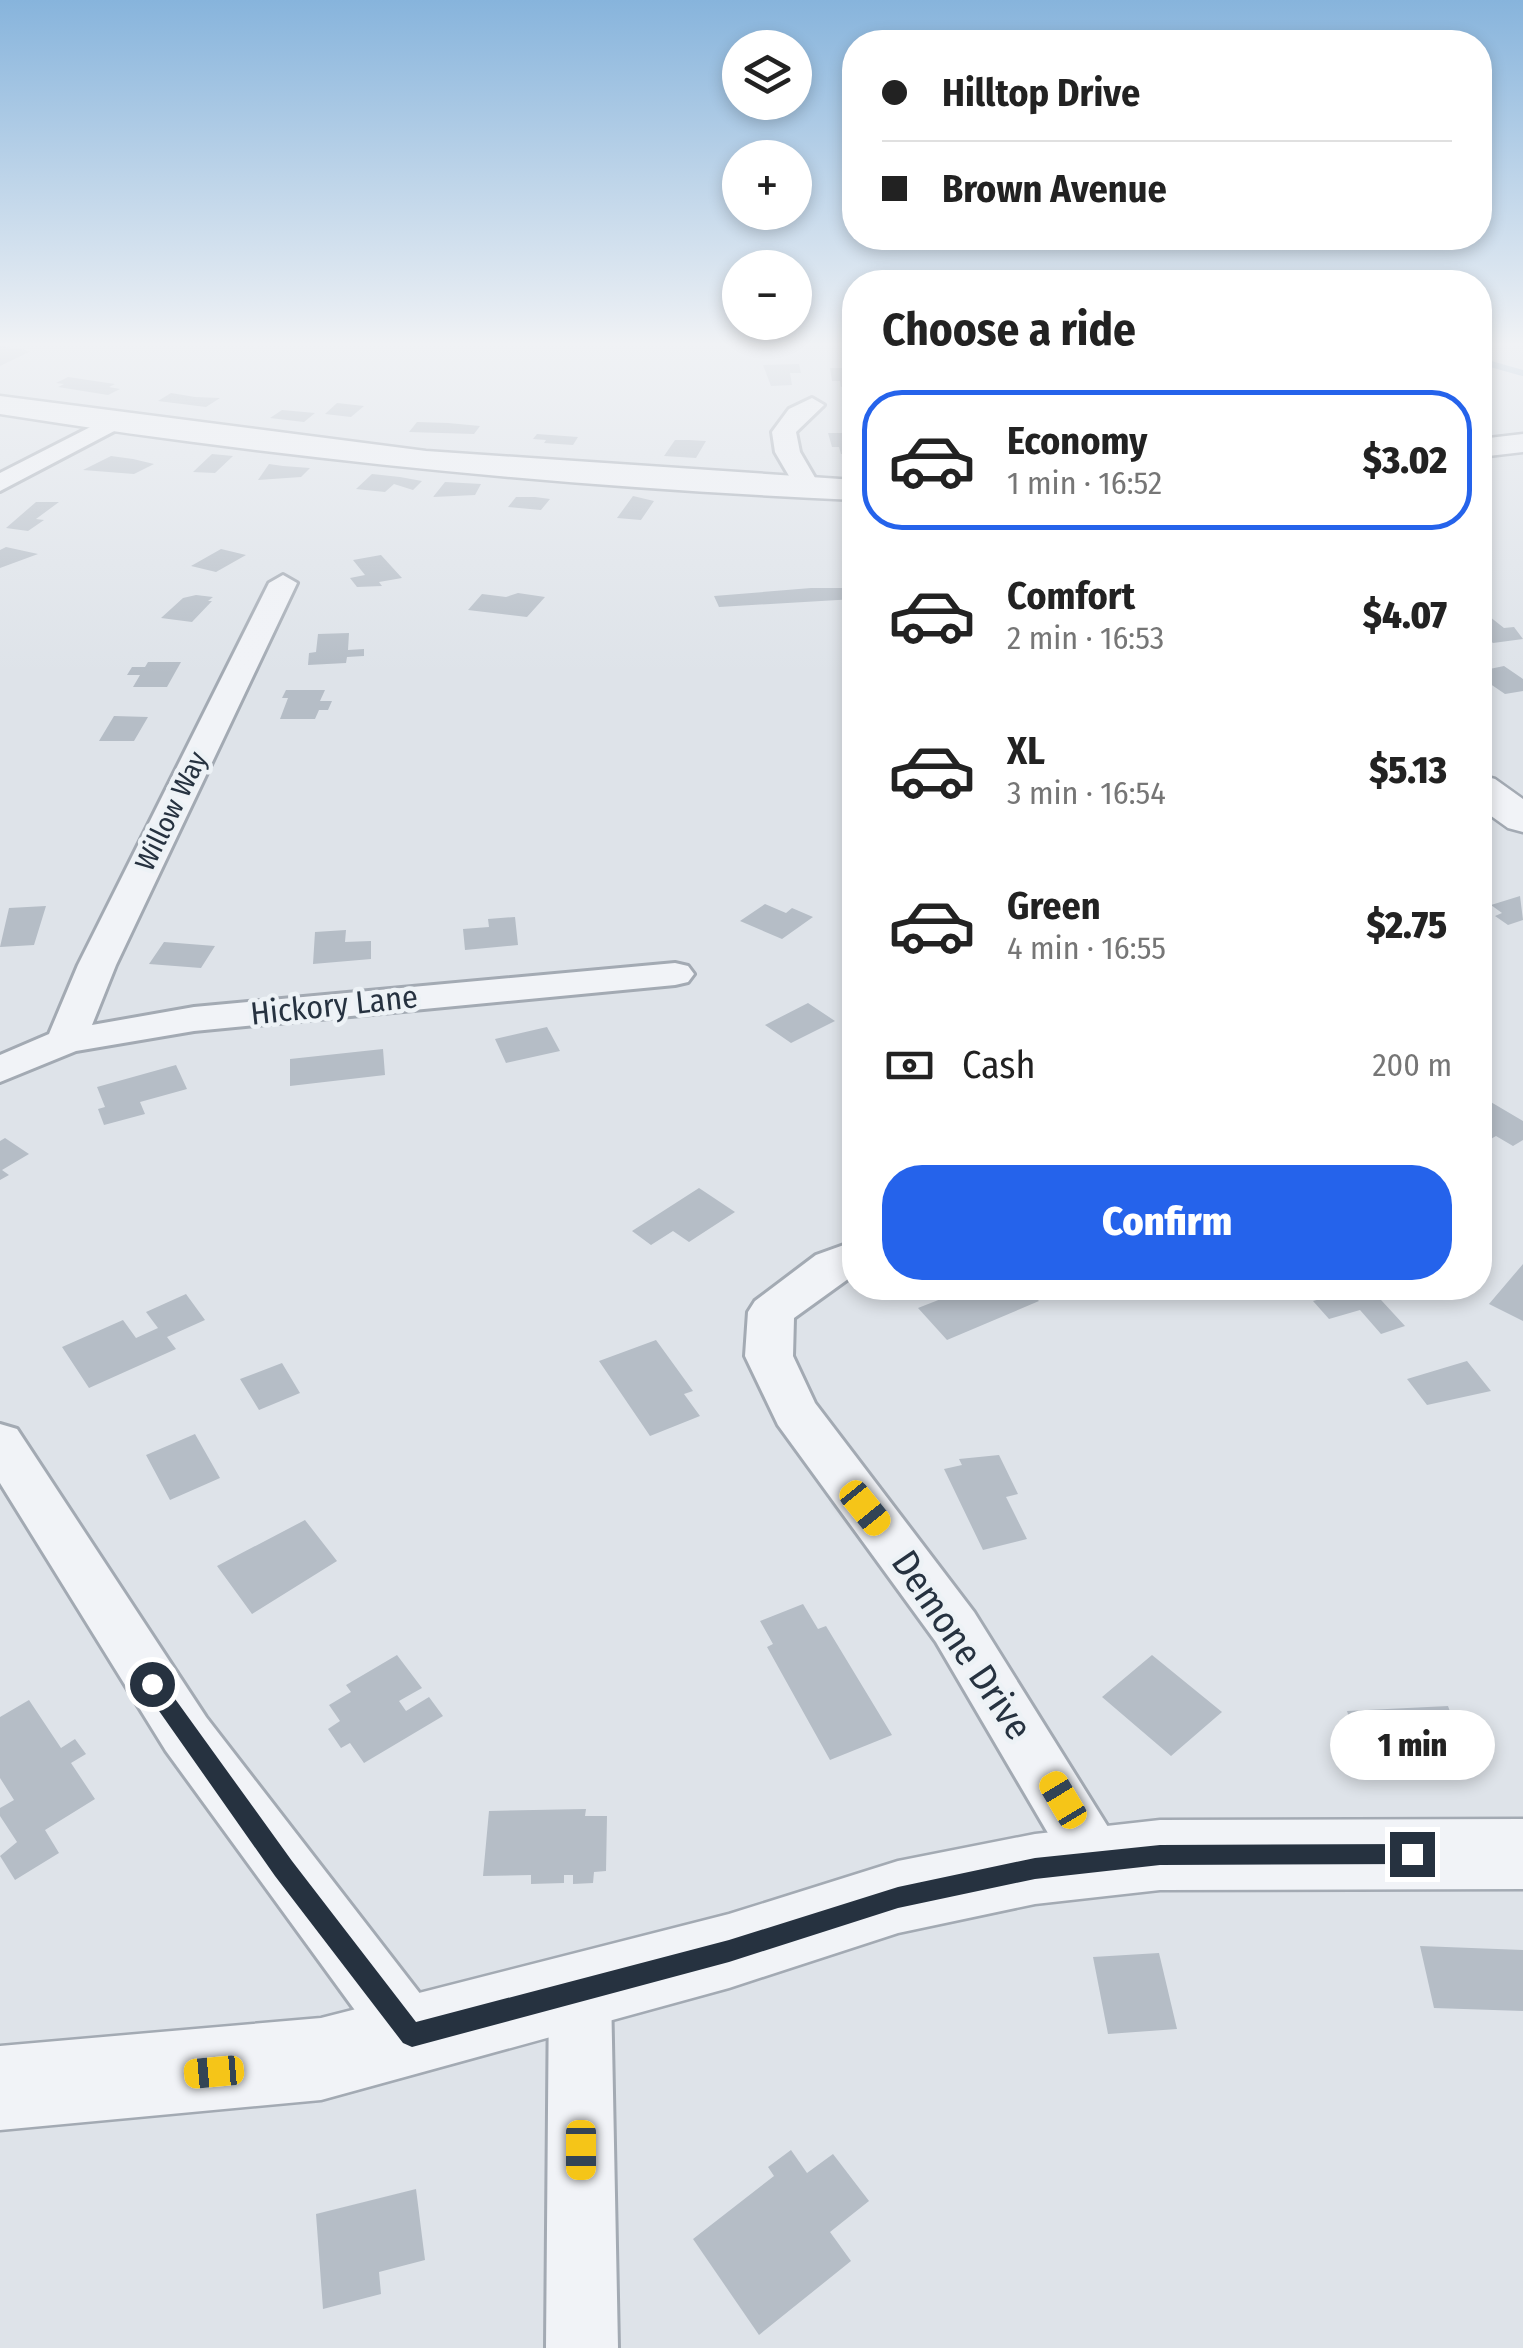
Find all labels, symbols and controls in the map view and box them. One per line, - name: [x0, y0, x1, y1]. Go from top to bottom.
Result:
- map controls: [722, 30, 812, 340]
- button: layers: [722, 30, 812, 120]
- text: Hilltop Drive: [942, 70, 1140, 116]
- button: +: [722, 140, 812, 230]
- text: Brown Avenue: [942, 166, 1167, 212]
- button: −: [722, 250, 812, 340]
- text: Choose a ride: [882, 303, 1136, 357]
- icon: car: [887, 415, 977, 505]
- text: Economy: [1007, 418, 1147, 464]
- text: $3.02: [1363, 437, 1447, 483]
- text: 1 min · 16:52: [1007, 464, 1162, 502]
- icon: car: [887, 570, 977, 660]
- text: Comfort: [1007, 573, 1135, 619]
- text: $4.07: [1363, 592, 1447, 638]
- text: 2 min · 16:53: [1007, 619, 1164, 657]
- icon: car: [887, 725, 977, 815]
- text: XL: [1007, 728, 1045, 774]
- street label: Willow Way: [128, 746, 214, 876]
- text: $5.13: [1369, 747, 1447, 793]
- text: 3 min · 16:54: [1007, 774, 1166, 812]
- icon: car: [887, 880, 977, 970]
- text: Green: [1007, 883, 1101, 929]
- text: $2.75: [1366, 902, 1447, 948]
- text: 4 min · 16:55: [1007, 929, 1166, 967]
- street label: Hickory Lane: [249, 977, 419, 1033]
- icon: cash: [882, 1038, 937, 1093]
- text: Cash: [962, 1042, 1036, 1088]
- text: 200 m: [1372, 1046, 1452, 1084]
- button: Confirm: [882, 1165, 1452, 1280]
- car: [834, 1475, 896, 1541]
- street label: Demone Drive: [882, 1542, 1042, 1748]
- route start: [130, 1662, 175, 1707]
- callout: 1 min: [1330, 1709, 1494, 1779]
- text: 1 min: [1378, 1726, 1447, 1764]
- car: [1035, 1767, 1091, 1833]
- route end: [1390, 1832, 1435, 1877]
- car: [183, 2054, 245, 2090]
- car: [566, 2120, 596, 2180]

